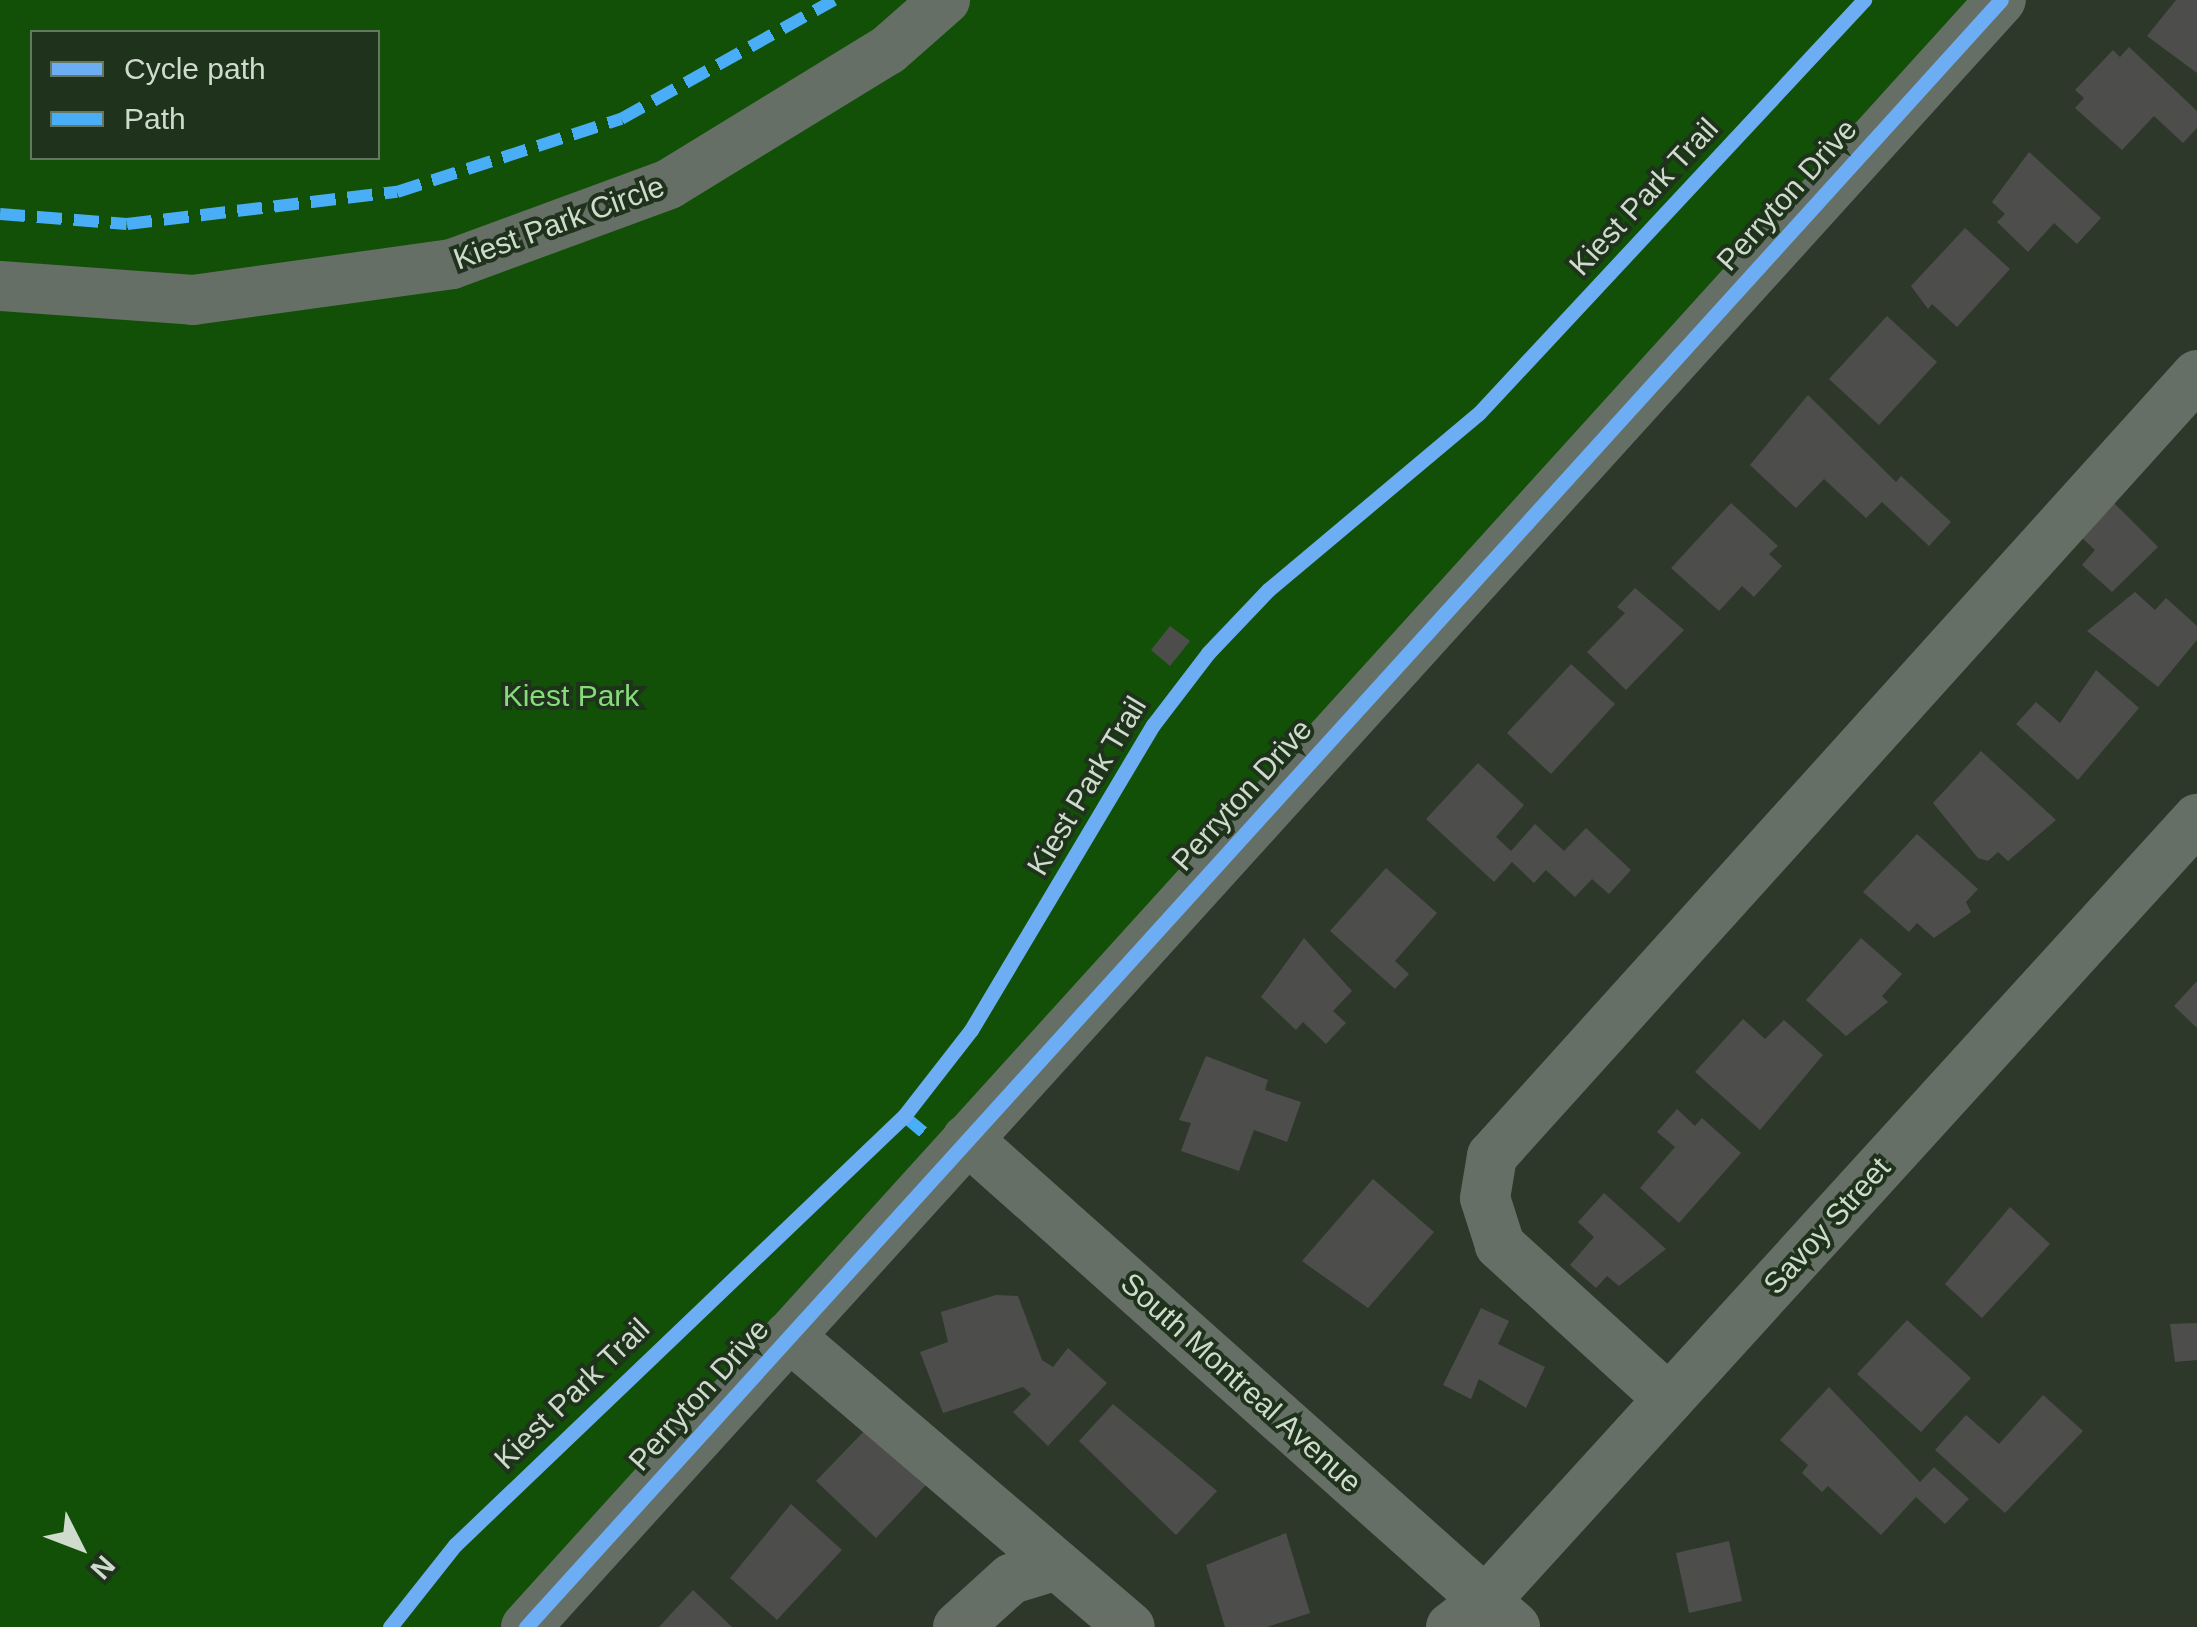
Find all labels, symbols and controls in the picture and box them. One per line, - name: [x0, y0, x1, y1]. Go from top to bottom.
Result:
- legend: [30, 30, 380, 160]
- text: Cycle path: [124, 52, 266, 85]
- text: Path: [124, 102, 186, 135]
- street label: Kiest Park Trail: [1562, 111, 1726, 283]
- street label: Perryton Drive: [1709, 112, 1865, 278]
- street label: Kiest Park Circle: [449, 168, 669, 278]
- park label: Kiest Park: [503, 678, 639, 714]
- street label: Kiest Park Trail: [1019, 690, 1155, 882]
- street label: Perryton Drive: [1164, 712, 1320, 878]
- street label: Savoy Street: [1756, 1150, 1898, 1302]
- street label: South Montreal Avenue: [1113, 1265, 1369, 1501]
- street label: Kiest Park Trail: [487, 1311, 657, 1477]
- street label: Perryton Drive: [621, 1312, 777, 1478]
- north arrow: [30, 1497, 130, 1597]
- text: N: [84, 1550, 121, 1585]

